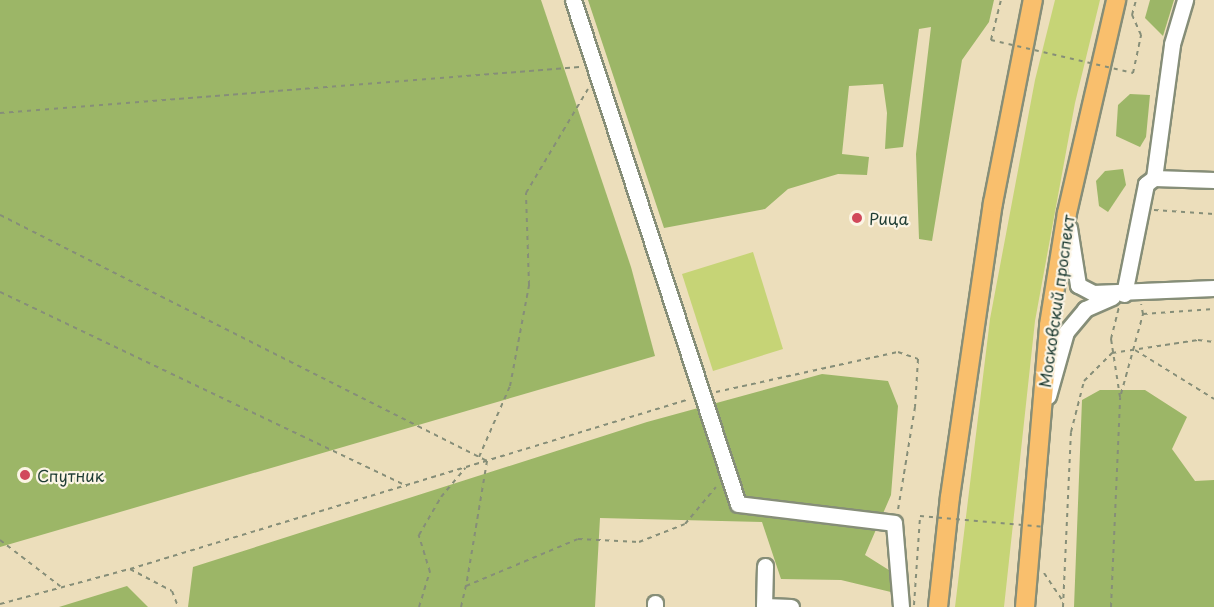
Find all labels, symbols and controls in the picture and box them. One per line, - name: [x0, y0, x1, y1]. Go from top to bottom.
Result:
- place label: Рица: [869, 208, 909, 228]
- marker: Рица: [850, 211, 864, 225]
- street label: Московский проспект: [1034, 213, 1078, 389]
- place label: Спутник: [37, 465, 104, 485]
- marker: Спутник: [18, 468, 32, 482]

